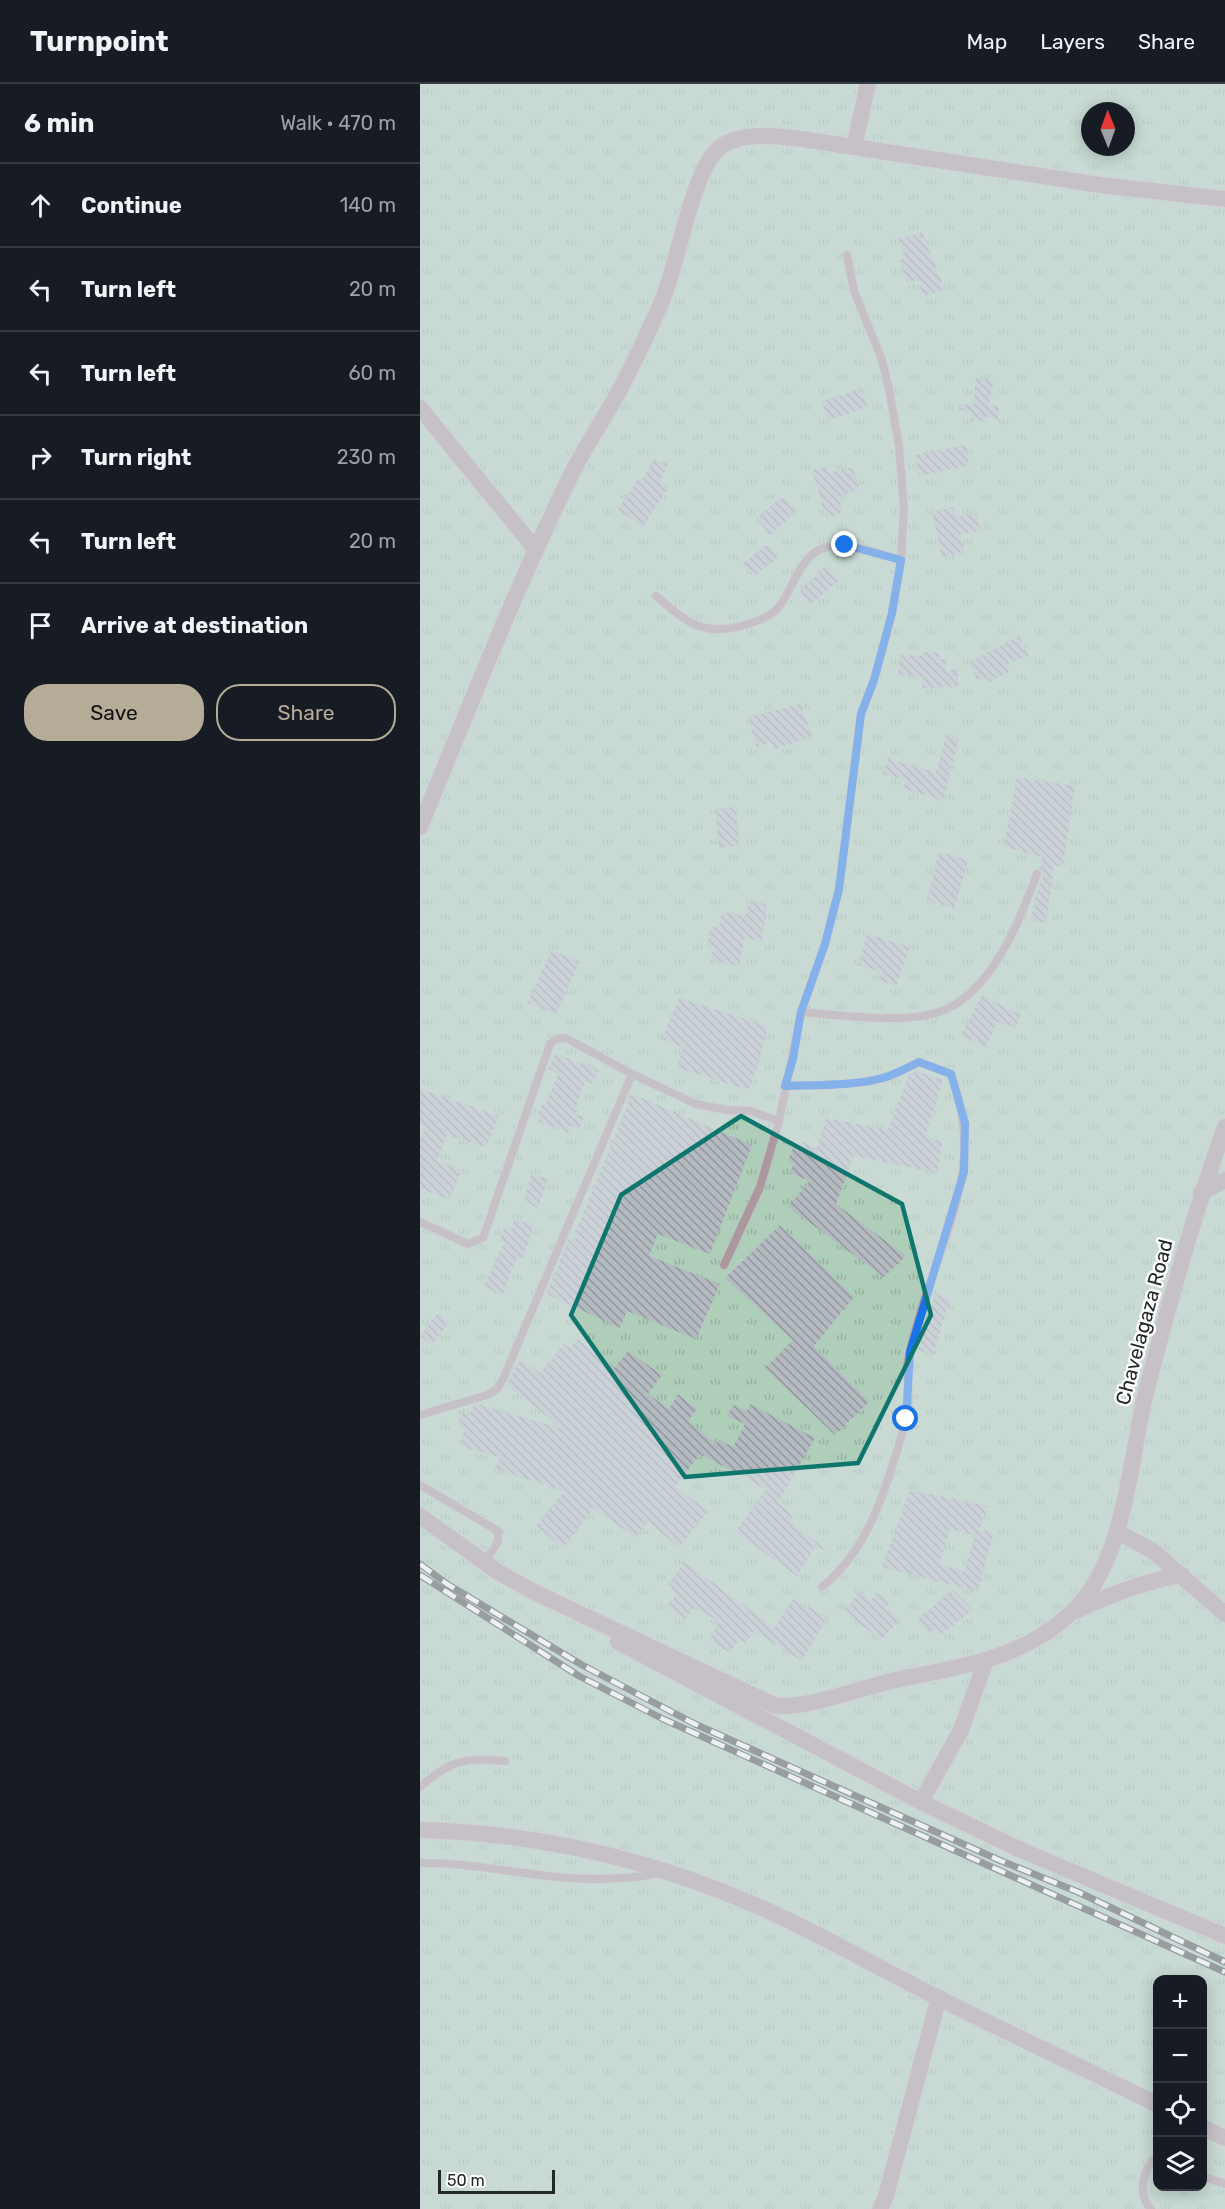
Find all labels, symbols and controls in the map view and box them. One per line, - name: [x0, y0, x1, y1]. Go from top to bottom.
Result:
- text: Turnpoint: [30, 25, 169, 58]
- text: Map: [966, 29, 1007, 54]
- text: Layers: [1040, 29, 1105, 54]
- text: Share: [1138, 29, 1195, 54]
- north arrow: [1081, 102, 1135, 156]
- text: 6 min: [24, 108, 94, 139]
- text: Walk · 470 m: [280, 111, 396, 135]
- icon: ahead: [24, 189, 57, 222]
- text: Continue: [81, 192, 182, 219]
- text: 140 m: [340, 193, 396, 217]
- icon: left: [24, 273, 57, 306]
- text: Turn left: [81, 276, 176, 303]
- text: 20 m: [349, 277, 396, 301]
- icon: left: [24, 357, 57, 390]
- text: Turn left: [81, 360, 176, 387]
- text: 60 m: [349, 361, 396, 385]
- icon: right: [24, 441, 57, 474]
- text: Turn right: [81, 444, 191, 471]
- text: 230 m: [337, 445, 396, 469]
- icon: left: [24, 525, 57, 558]
- text: Turn left: [81, 528, 176, 555]
- text: 20 m: [349, 529, 396, 553]
- route end: [831, 531, 857, 557]
- icon: arrive: [24, 609, 57, 642]
- text: Arrive at destination: [81, 612, 308, 639]
- button: Save: [24, 684, 204, 741]
- button: Share: [216, 684, 396, 741]
- street label: Chavelagaza Road: [1110, 1236, 1178, 1408]
- route start: [892, 1405, 918, 1431]
- map controls: [1153, 1975, 1207, 2191]
- button: +: [1153, 1975, 1207, 2029]
- button: −: [1153, 2029, 1207, 2083]
- button: locate: [1153, 2083, 1207, 2137]
- button: layers: [1153, 2137, 1207, 2191]
- scale bar: [438, 2167, 555, 2194]
- text: 50 m: [447, 2171, 485, 2190]

